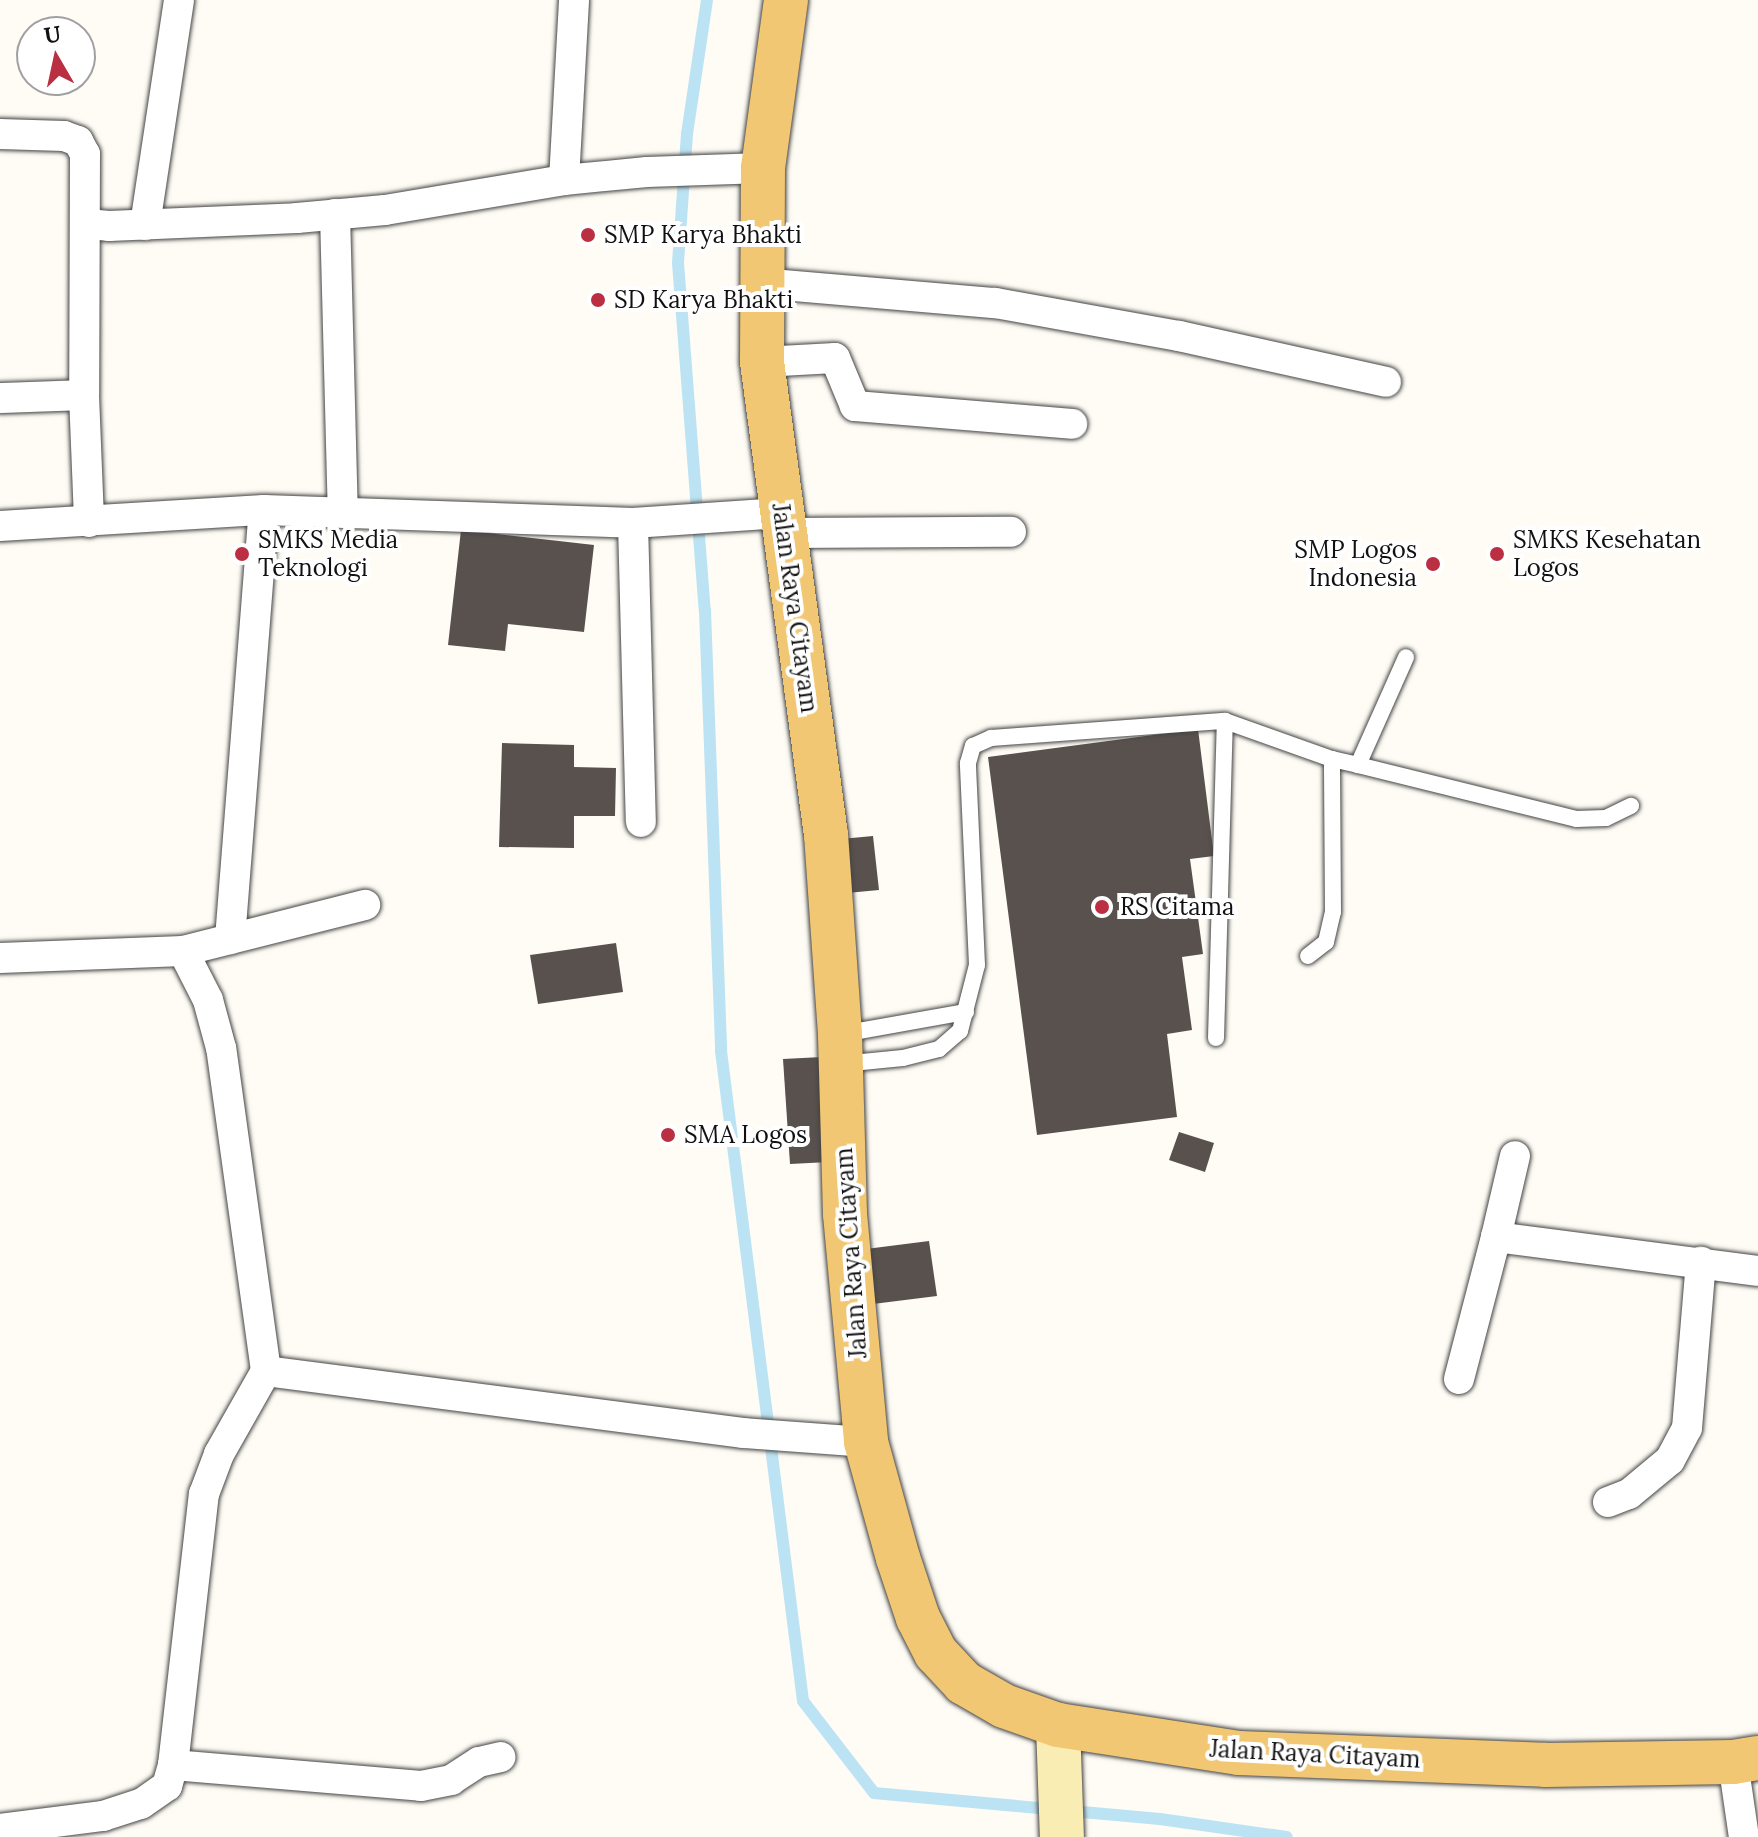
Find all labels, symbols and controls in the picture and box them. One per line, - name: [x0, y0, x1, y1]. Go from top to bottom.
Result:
- north arrow: [16, 16, 96, 96]
- text: U: [42, 19, 63, 49]
- place label: SMP Karya Bhakti: [604, 221, 802, 249]
- marker: SMP Karya Bhakti: [579, 226, 597, 244]
- place label: SD Karya Bhakti: [614, 286, 793, 314]
- marker: SD Karya Bhakti: [589, 291, 607, 309]
- street label: Jalan Raya Citayam: [766, 501, 824, 715]
- place label: SMKS Media Teknologi: [258, 526, 398, 582]
- place label: SMKS Kesehatan Logos: [1513, 526, 1701, 582]
- place label: SMP Logos Indonesia: [1294, 536, 1417, 592]
- marker: SMKS Media Teknologi: [233, 545, 251, 563]
- marker: SMKS Kesehatan Logos: [1488, 545, 1506, 563]
- marker: SMP Logos Indonesia: [1424, 555, 1442, 573]
- place label: RS Citama: [1120, 893, 1234, 921]
- marker: RS Citama: [1091, 896, 1113, 918]
- place label: SMA Logos: [684, 1121, 807, 1149]
- marker: SMA Logos: [659, 1126, 677, 1144]
- street label: Jalan Raya Citayam: [829, 1147, 873, 1359]
- street label: Jalan Raya Citayam: [1209, 1734, 1421, 1774]

